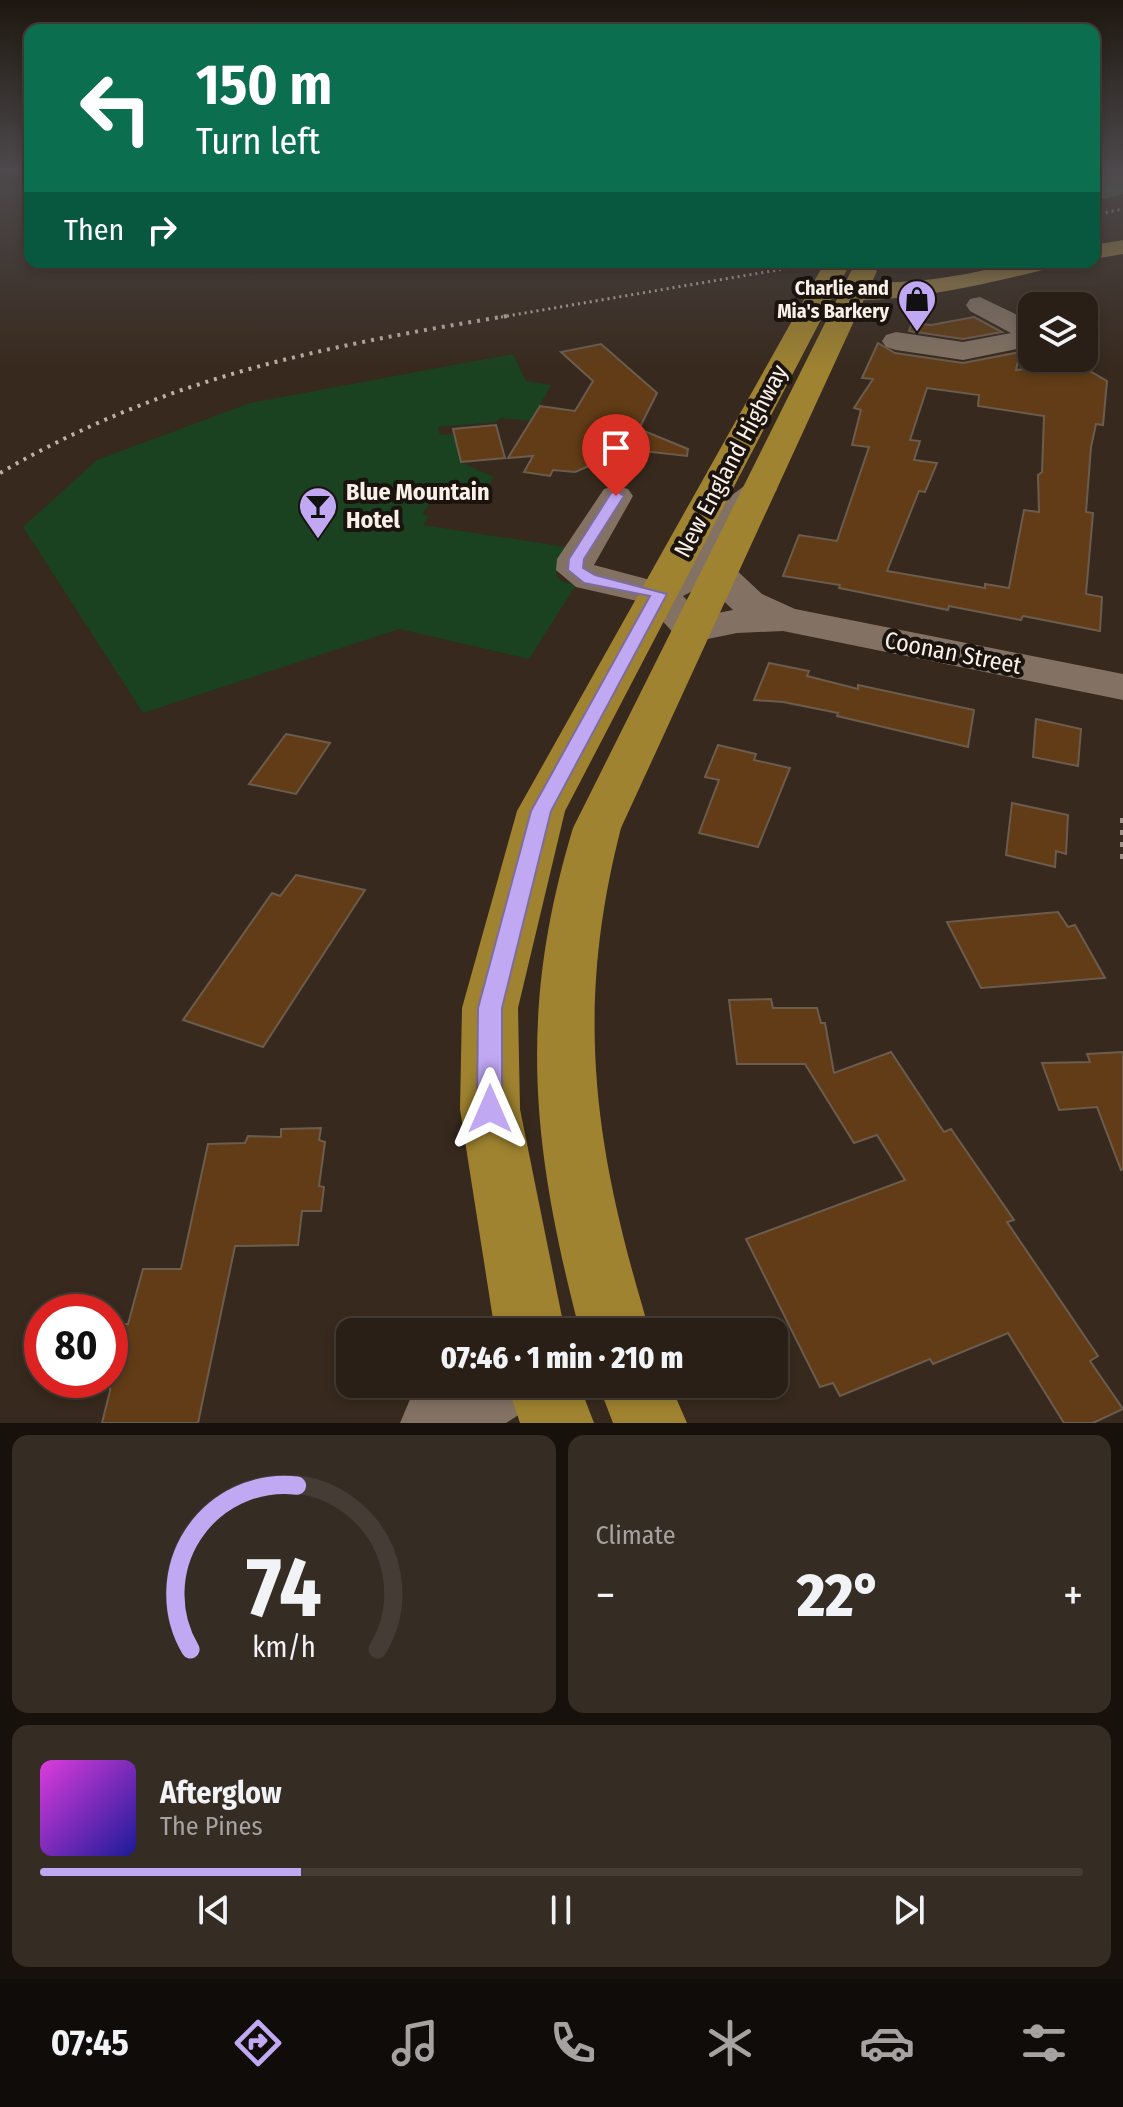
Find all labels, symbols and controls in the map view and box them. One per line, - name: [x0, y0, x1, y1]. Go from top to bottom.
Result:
- text: 150 m: [196, 52, 332, 119]
- icon: left: [64, 56, 168, 160]
- text: Turn left: [196, 120, 320, 164]
- icon: right: [140, 208, 184, 252]
- text: Then: [64, 212, 124, 248]
- place label: Charlie and Mia's Barkery: [777, 276, 889, 323]
- shop icon: Charlie and Mia's Barkery: [896, 278, 938, 333]
- map controls: [1018, 292, 1098, 372]
- button: layers: [1018, 292, 1098, 372]
- street label: New England Highway: [668, 360, 794, 562]
- pin: [582, 414, 650, 496]
- icon: arrive: [594, 426, 638, 470]
- place label: Blue Mountain Hotel: [346, 478, 490, 534]
- bar icon: Blue Mountain Hotel: [297, 485, 339, 540]
- street label: Coonan Street: [882, 626, 1024, 680]
- position arrow: [448, 1067, 532, 1151]
- speed limit sign: 80: [24, 1294, 128, 1398]
- text: 07:46 · 1 min · 210 m: [441, 1340, 683, 1376]
- text: Climate: [596, 1520, 676, 1551]
- text: 74: [246, 1538, 322, 1638]
- text: 22°: [797, 1560, 881, 1632]
- text: −: [596, 1569, 615, 1622]
- text: +: [1063, 1569, 1083, 1622]
- text: km/h: [252, 1630, 316, 1665]
- text: Afterglow: [160, 1775, 282, 1811]
- text: The Pines: [160, 1811, 263, 1842]
- icon: previous: [192, 1888, 236, 1932]
- icon: pause: [539, 1888, 583, 1932]
- icon: next: [887, 1888, 931, 1932]
- icon: directions: [230, 2015, 286, 2071]
- icon: music: [387, 2015, 443, 2071]
- icon: phone: [545, 2015, 601, 2071]
- icon: climate: [702, 2015, 758, 2071]
- icon: car: [859, 2015, 915, 2071]
- icon: filters: [1016, 2015, 1072, 2071]
- text: 07:45: [51, 2021, 129, 2065]

